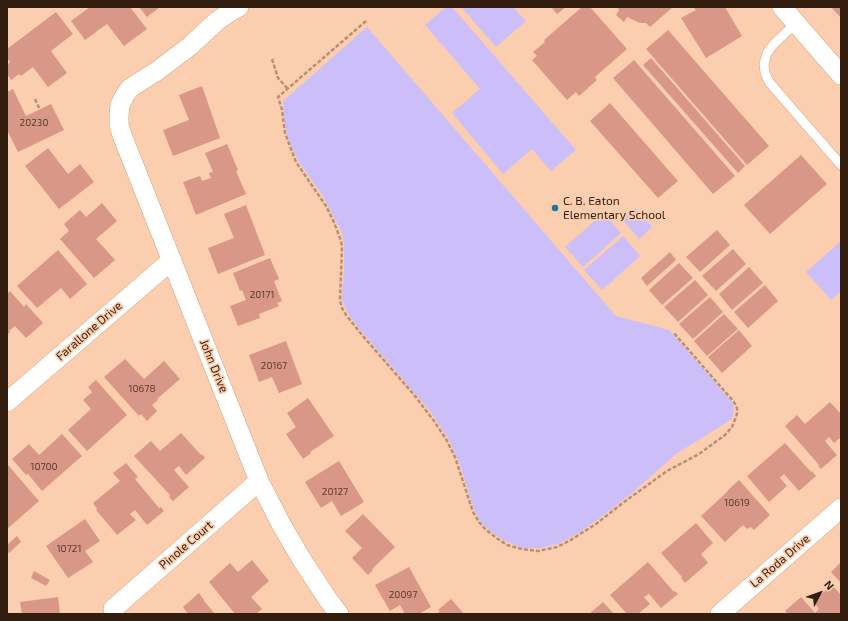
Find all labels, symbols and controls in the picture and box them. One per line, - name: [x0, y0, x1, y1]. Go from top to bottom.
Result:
- house number: 20230: [20, 117, 48, 129]
- place label: C. B. Eaton Elementary School: [563, 194, 665, 222]
- marker: C. B. Eaton Elementary School: [550, 203, 560, 213]
- house number: 20171: [250, 289, 274, 301]
- street label: Farallone Drive: [53, 298, 125, 364]
- street label: John Drive: [197, 337, 231, 395]
- house number: 20167: [261, 360, 287, 372]
- house number: 10678: [129, 383, 155, 395]
- house number: 10700: [30, 461, 58, 473]
- house number: 20127: [322, 486, 348, 498]
- house number: 10619: [724, 497, 750, 509]
- street label: Pinole Court: [156, 518, 216, 572]
- street label: La Roda Drive: [747, 531, 813, 591]
- house number: 10721: [57, 543, 81, 555]
- north arrow: [800, 573, 840, 613]
- text: N: [822, 578, 837, 592]
- house number: 20097: [389, 589, 417, 601]

